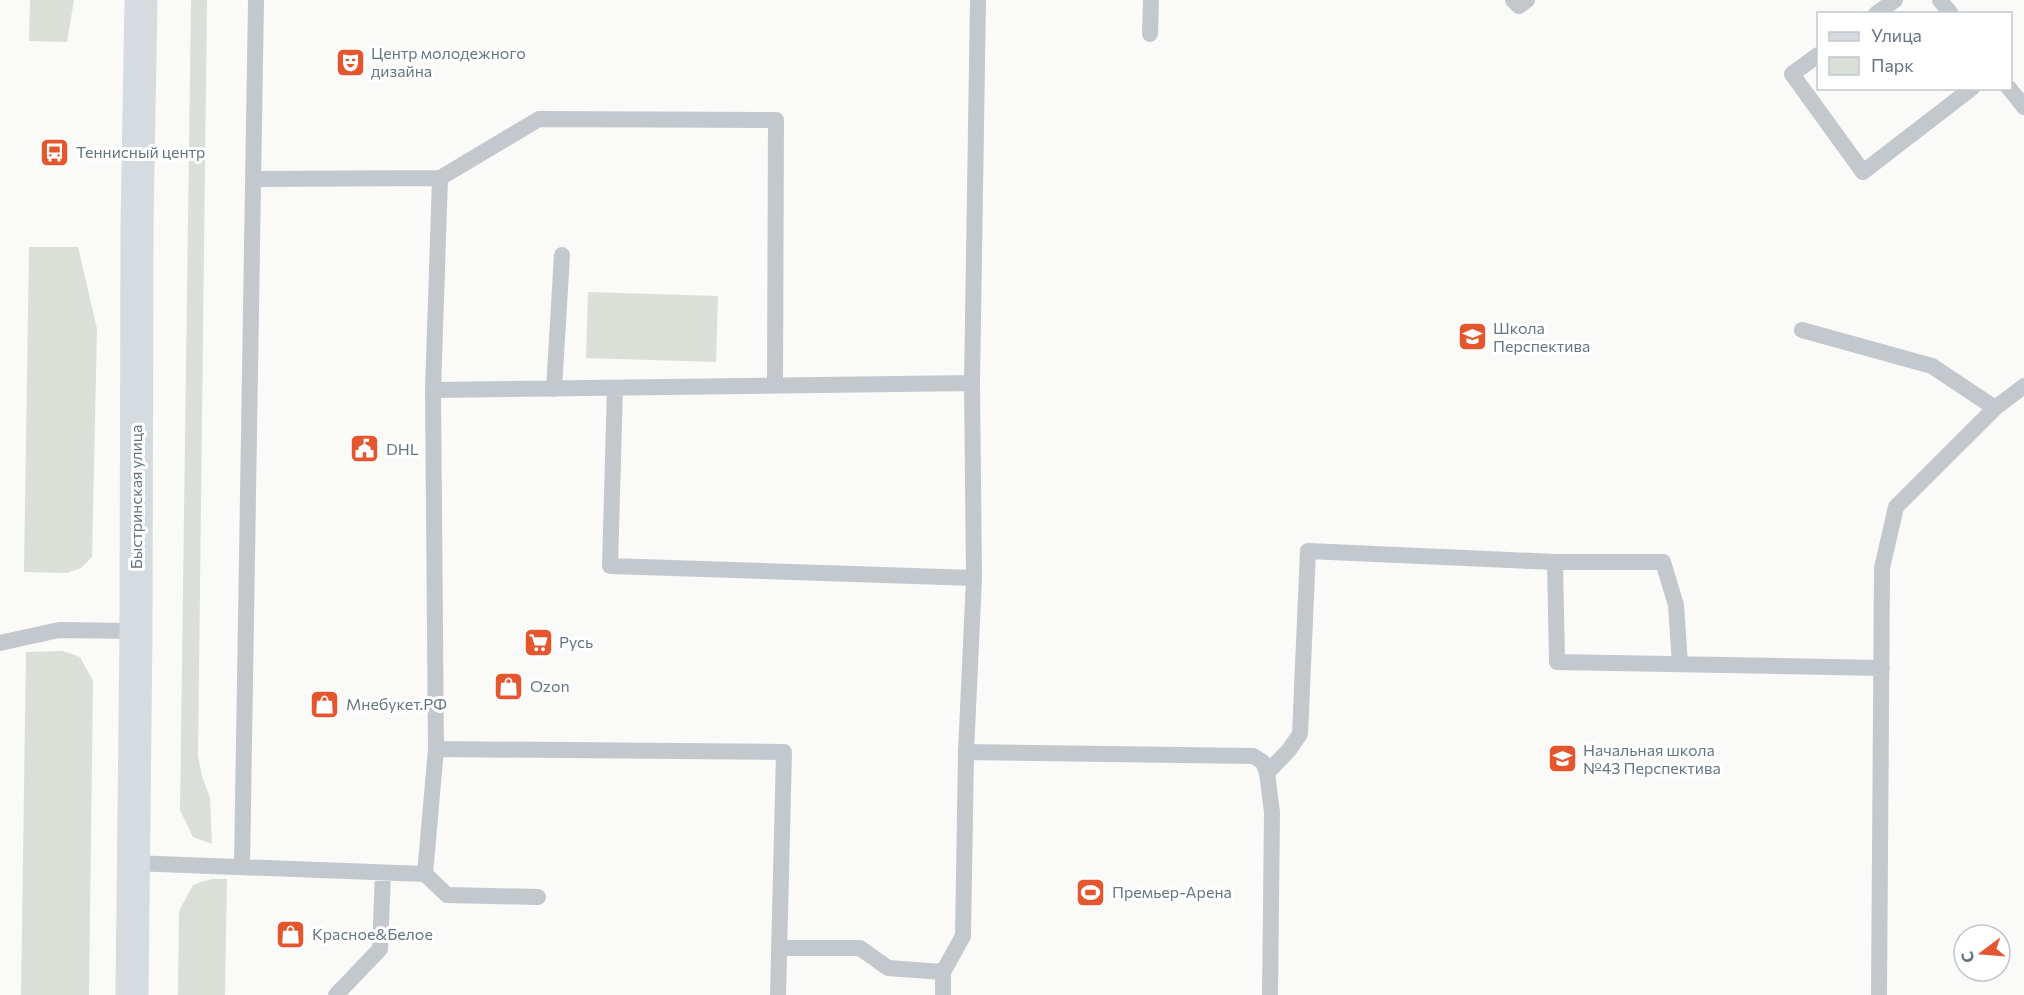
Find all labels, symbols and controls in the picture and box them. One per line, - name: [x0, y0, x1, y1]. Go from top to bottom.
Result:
- legend: [1817, 12, 2012, 90]
- text: Улица: [1871, 24, 1922, 46]
- place label: Центр молодежного дизайна: [371, 43, 526, 80]
- theatre icon: Центр молодежного дизайна: [334, 46, 366, 78]
- text: Парк: [1871, 54, 1914, 76]
- bus stop icon: Теннисный центр: [39, 136, 71, 168]
- place label: Теннисный центр: [76, 142, 205, 161]
- place label: Школа Перспектива: [1493, 318, 1590, 355]
- school or university icon: Школа Перспектива: [1456, 321, 1488, 353]
- street label: Быстринская улица: [126, 425, 145, 569]
- public building icon: DHL: [349, 433, 381, 465]
- place label: DHL: [386, 439, 419, 458]
- supermarket icon: Русь: [522, 626, 554, 658]
- place label: Русь: [559, 632, 593, 651]
- shop icon: Ozon: [493, 670, 525, 702]
- place label: Ozon: [530, 676, 570, 695]
- shop icon: Мнебукет.РФ: [309, 688, 341, 720]
- place label: Мнебукет.РФ: [346, 694, 447, 713]
- place label: Начальная школа №43 Перспектива: [1583, 740, 1721, 777]
- school or university icon: Начальная школа №43 Перспектива: [1546, 743, 1578, 775]
- sports icon: Премьер-Арена: [1075, 876, 1107, 908]
- place label: Премьер-Арена: [1112, 882, 1232, 901]
- shop icon: Красное&Белое: [275, 918, 307, 950]
- north arrow: [1952, 923, 2012, 983]
- place label: Красное&Белое: [312, 924, 433, 943]
- text: С: [1956, 949, 1978, 965]

